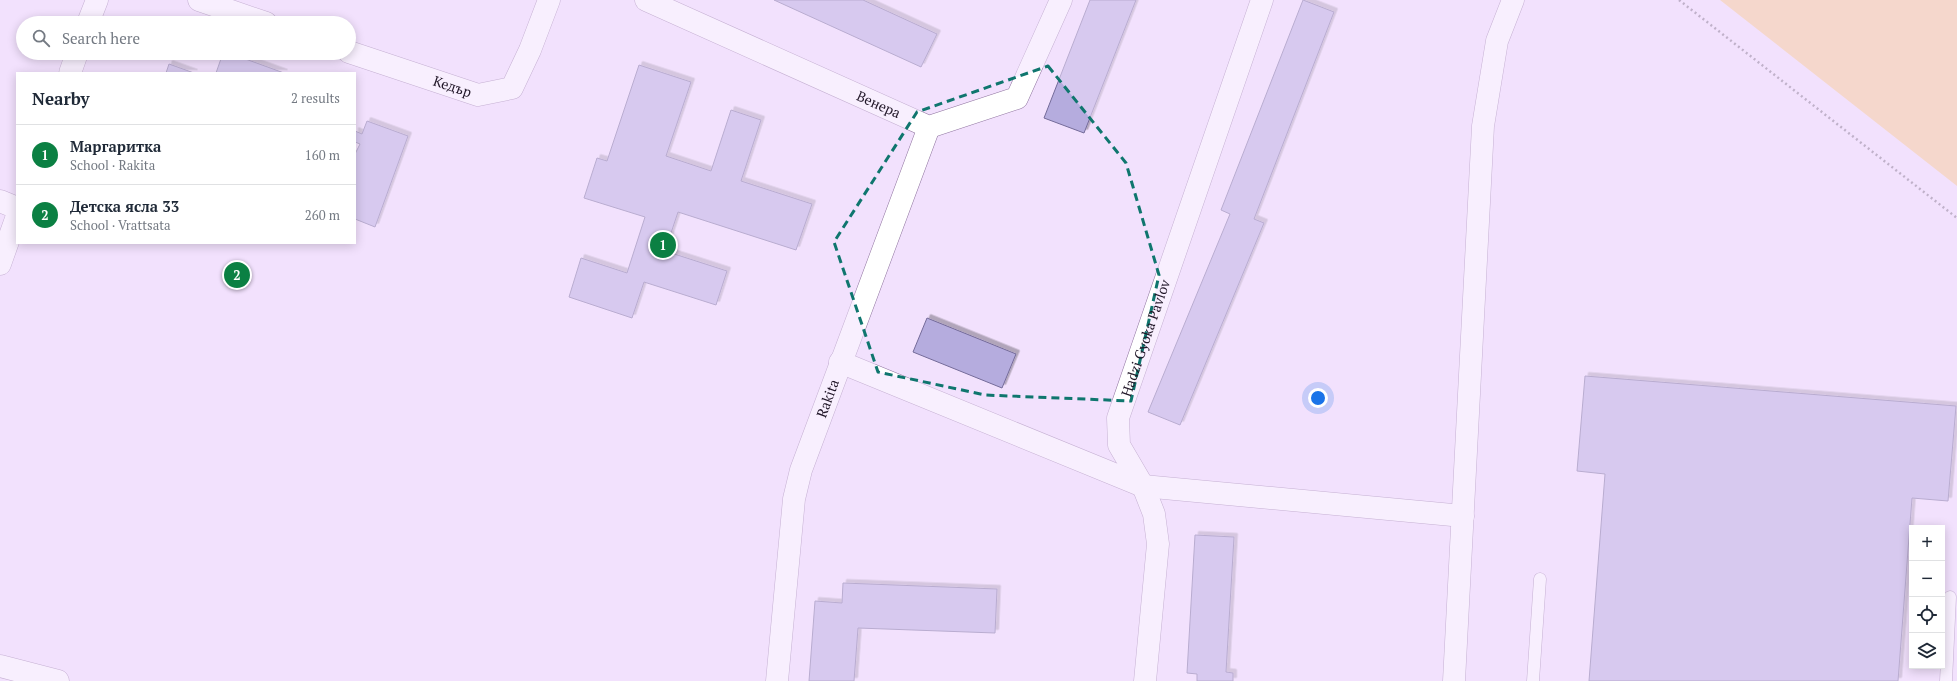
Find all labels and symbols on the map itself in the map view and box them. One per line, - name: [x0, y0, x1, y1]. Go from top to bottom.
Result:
- street label: Кедър: [431, 71, 474, 101]
- street label: Венера: [854, 86, 904, 122]
- pin: 1: [650, 230, 676, 260]
- pin: 2: [224, 260, 250, 290]
- street label: Hadzi Gyoka Pavlov: [1116, 276, 1174, 399]
- street label: Rakita: [811, 376, 843, 420]
- your location: [1308, 388, 1328, 408]

